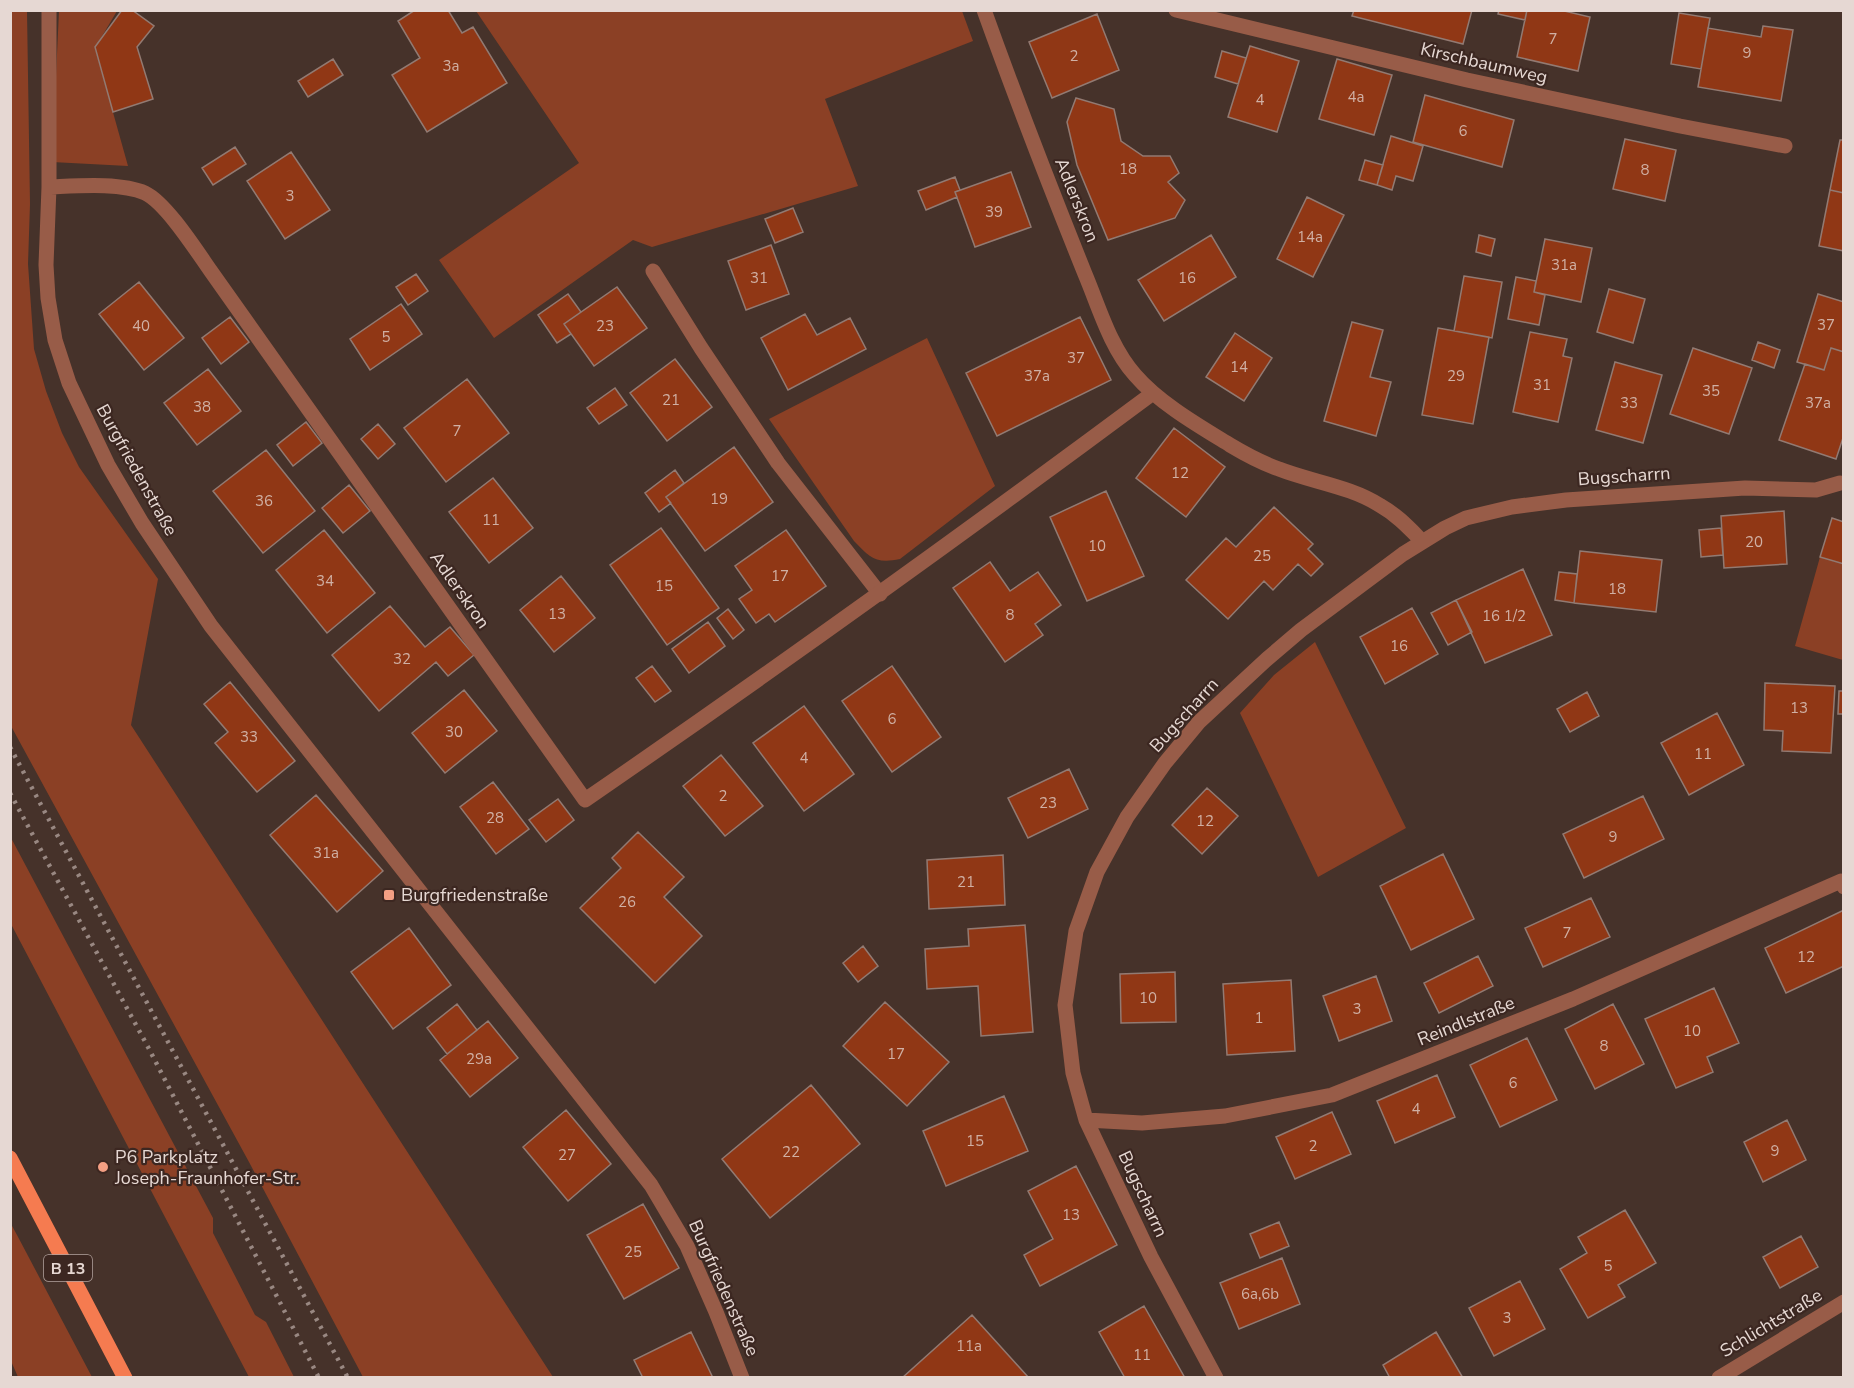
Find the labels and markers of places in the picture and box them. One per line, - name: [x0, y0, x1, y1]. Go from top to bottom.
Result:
- place label: Burgfriedenstraße: [401, 883, 548, 907]
- marker: Burgfriedenstraße: [382, 888, 396, 902]
- place label: P6 Parkplatz Joseph-Fraunhofer-Str.: [114, 1145, 300, 1190]
- marker: P6 Parkplatz Joseph-Fraunhofer-Str.: [96, 1160, 110, 1174]

